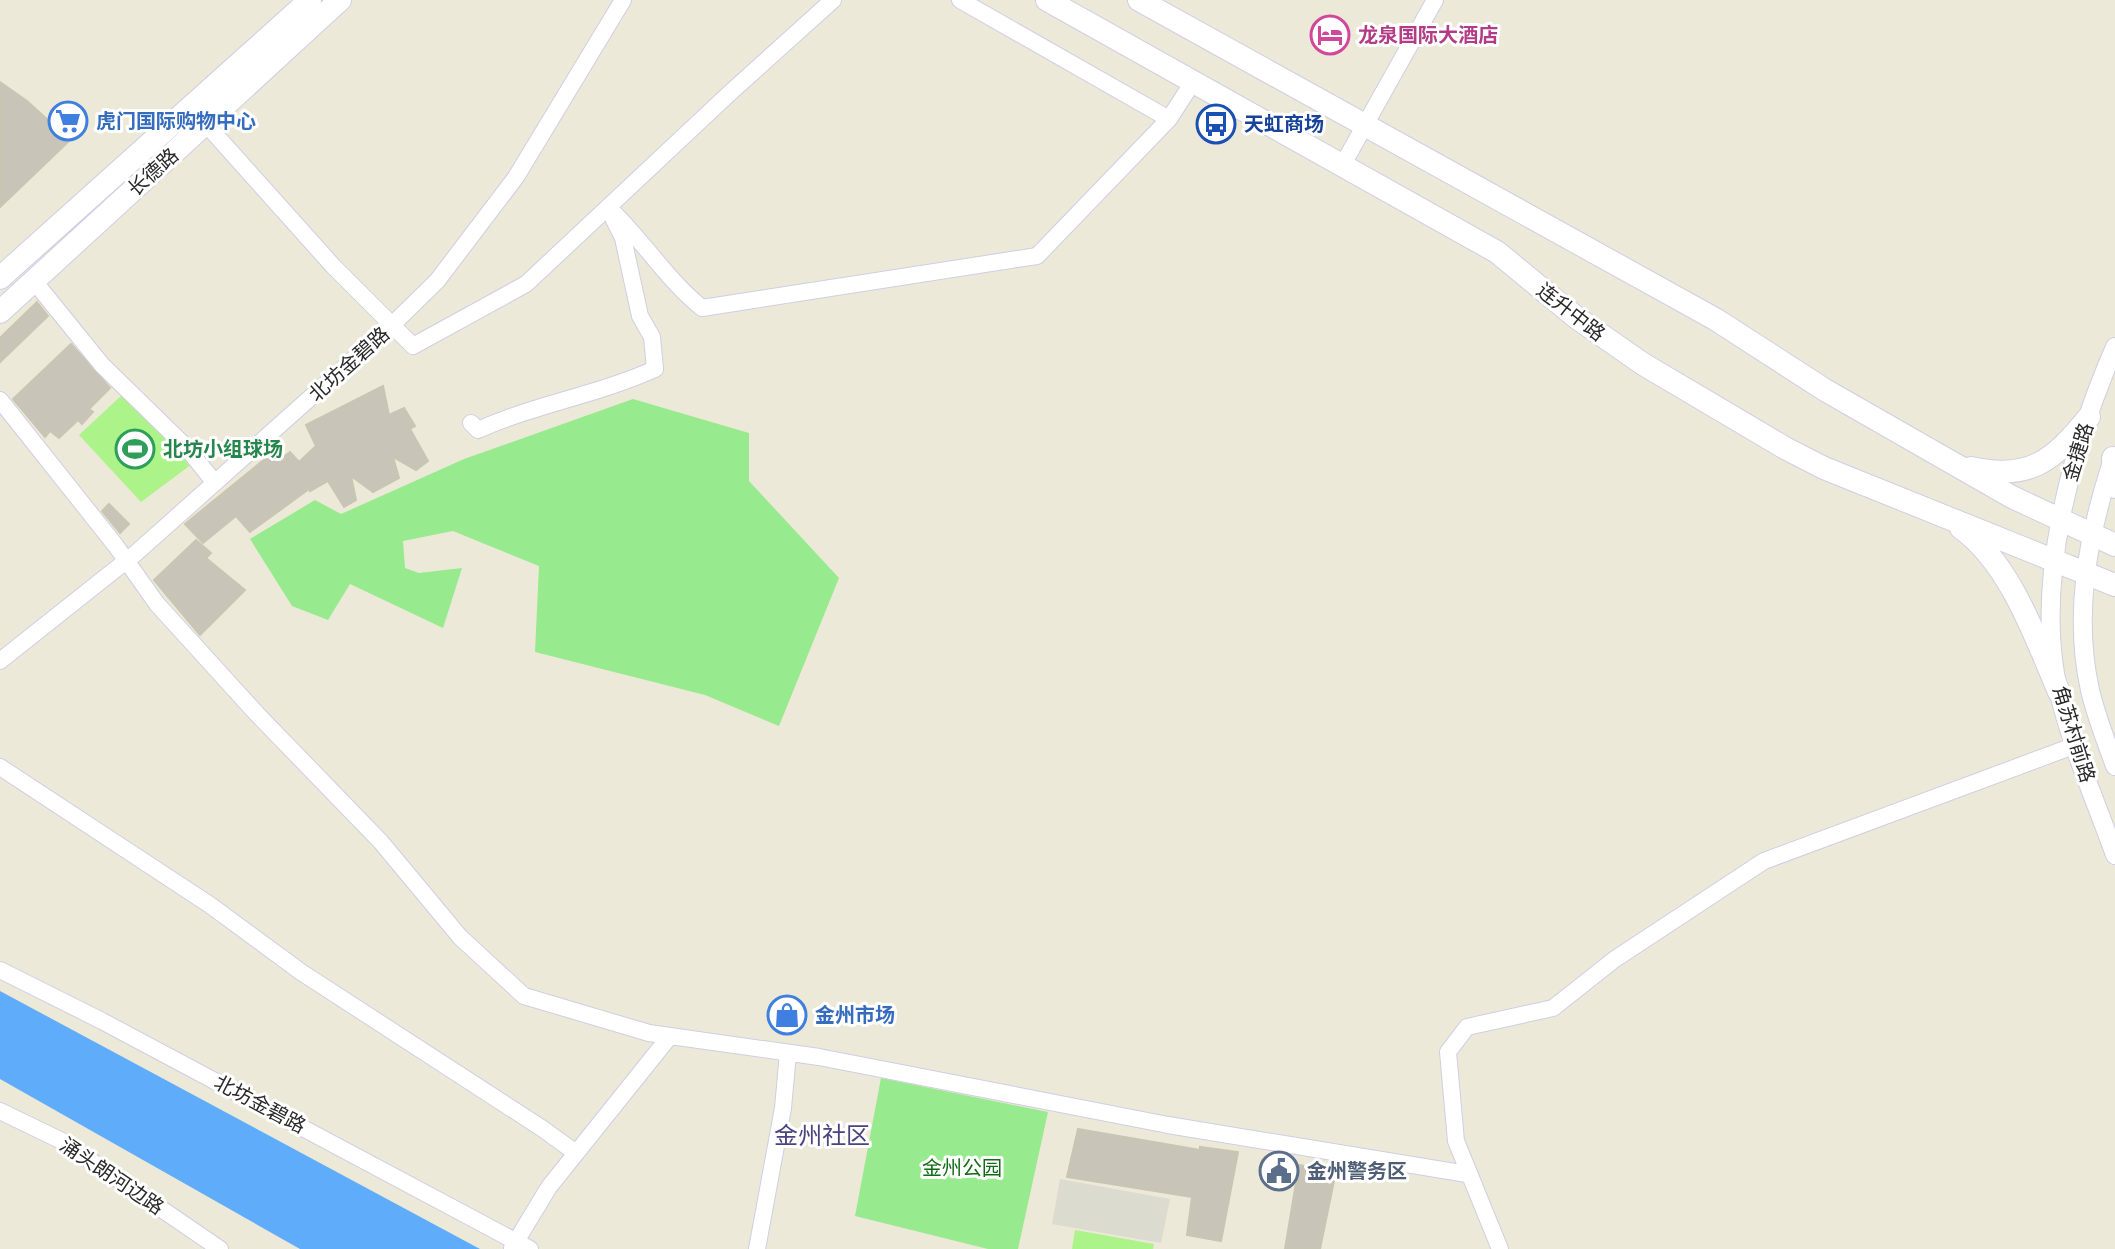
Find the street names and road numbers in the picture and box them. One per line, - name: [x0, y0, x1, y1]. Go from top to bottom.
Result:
- street label: 长德路: [123, 143, 183, 201]
- street label: 连升中路: [1532, 278, 1610, 346]
- street label: 北坊金碧路: [304, 322, 394, 406]
- street label: 金捷路: [2058, 420, 2098, 484]
- street label: 角苏村前路: [2048, 683, 2100, 785]
- street label: 北坊金碧路: [210, 1070, 310, 1138]
- street label: 涌头朗河边路: [56, 1132, 168, 1220]

